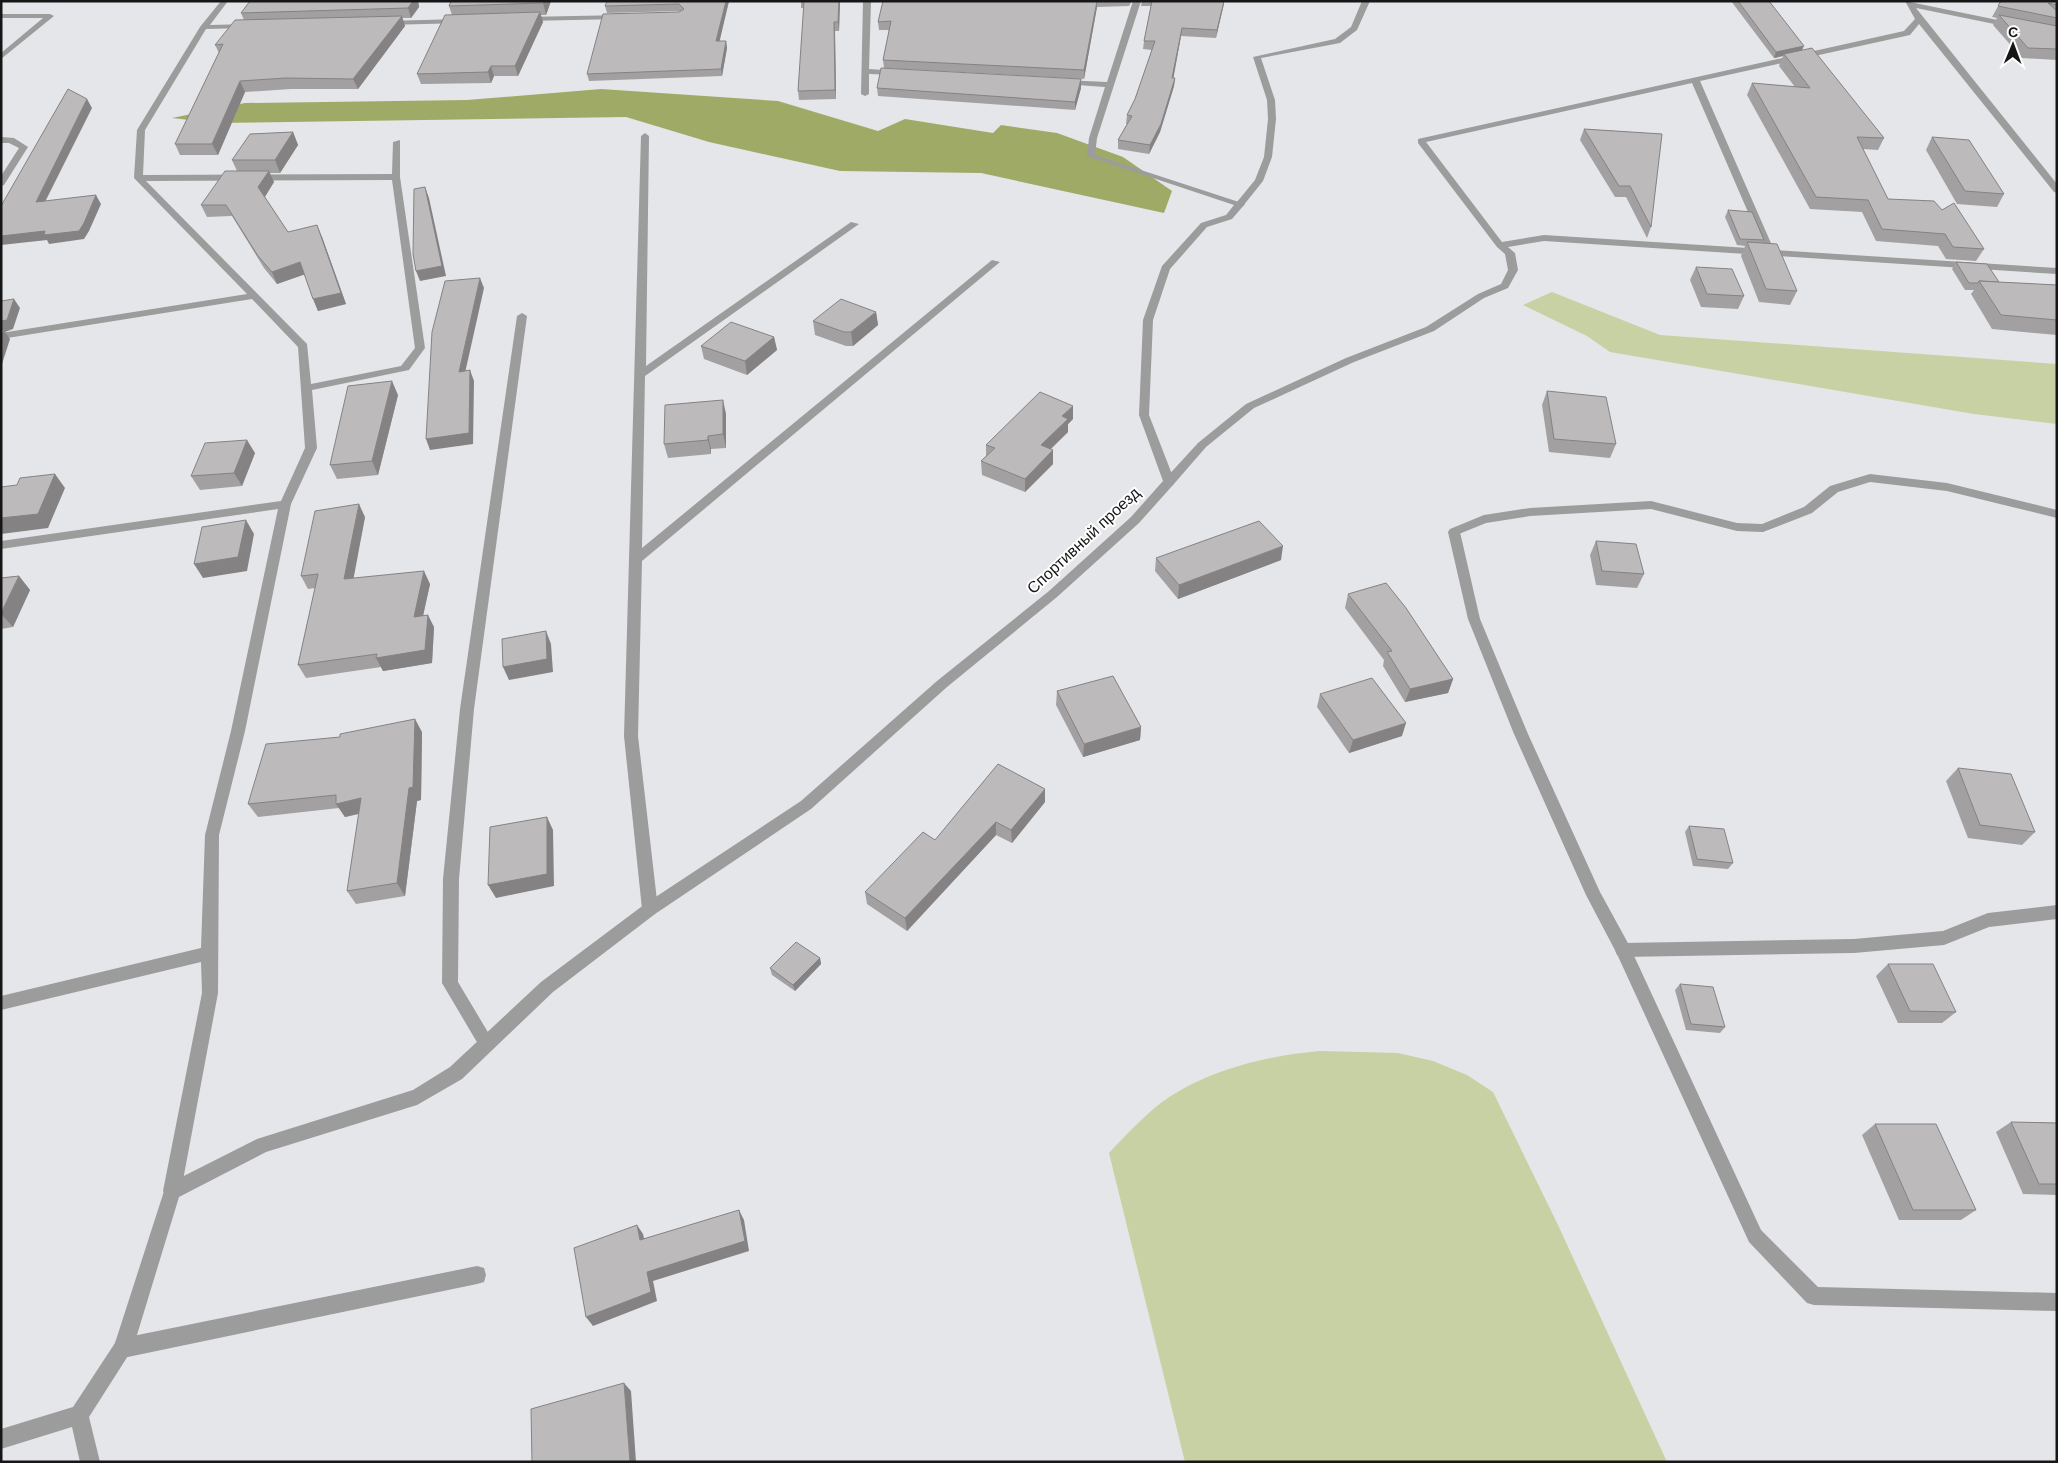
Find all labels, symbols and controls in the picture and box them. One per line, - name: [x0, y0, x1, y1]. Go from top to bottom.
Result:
- north arrow: [1988, 20, 2038, 70]
- text: С: [2008, 24, 2018, 40]
- street label: Спортивный проезд: [1024, 483, 1144, 597]

